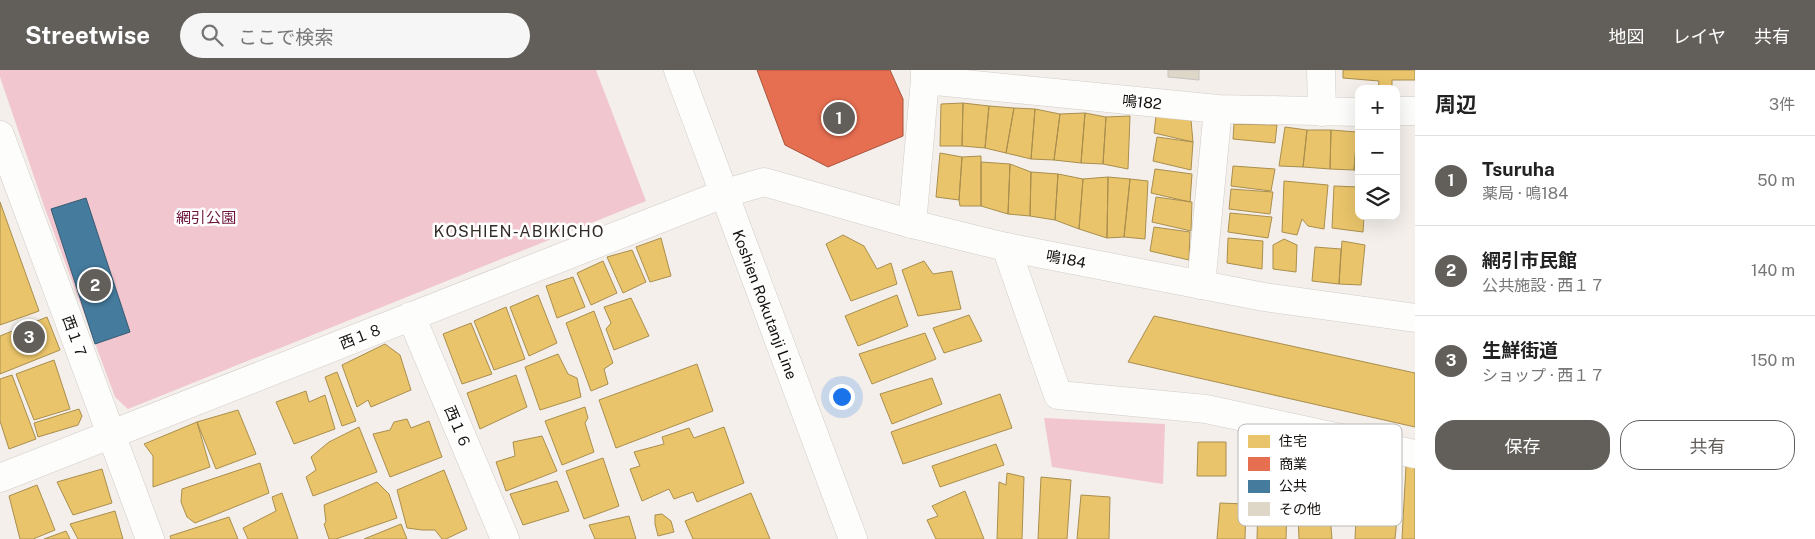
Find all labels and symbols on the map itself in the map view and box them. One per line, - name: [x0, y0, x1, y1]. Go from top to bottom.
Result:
- street label: 鳴182: [1121, 91, 1163, 113]
- pin: 1: [823, 99, 855, 137]
- park label: 網引公園: [176, 209, 236, 226]
- district label: KOSHIEN-ABIKICHO: [434, 222, 604, 241]
- street label: Koshien Rokutanji Line: [730, 227, 801, 381]
- street label: 鳴184: [1045, 247, 1087, 271]
- pin: 2: [79, 266, 111, 304]
- street label: 西１７: [59, 313, 91, 361]
- pin: 3: [13, 318, 45, 356]
- street label: 西１８: [337, 320, 385, 352]
- your location: [829, 384, 855, 410]
- street label: 西１６: [441, 403, 475, 451]
- legend: [1238, 424, 1402, 526]
- text: 住宅: [1279, 433, 1307, 449]
- text: 商業: [1279, 456, 1307, 472]
- text: 公共: [1279, 478, 1307, 494]
- text: その他: [1279, 501, 1321, 517]

